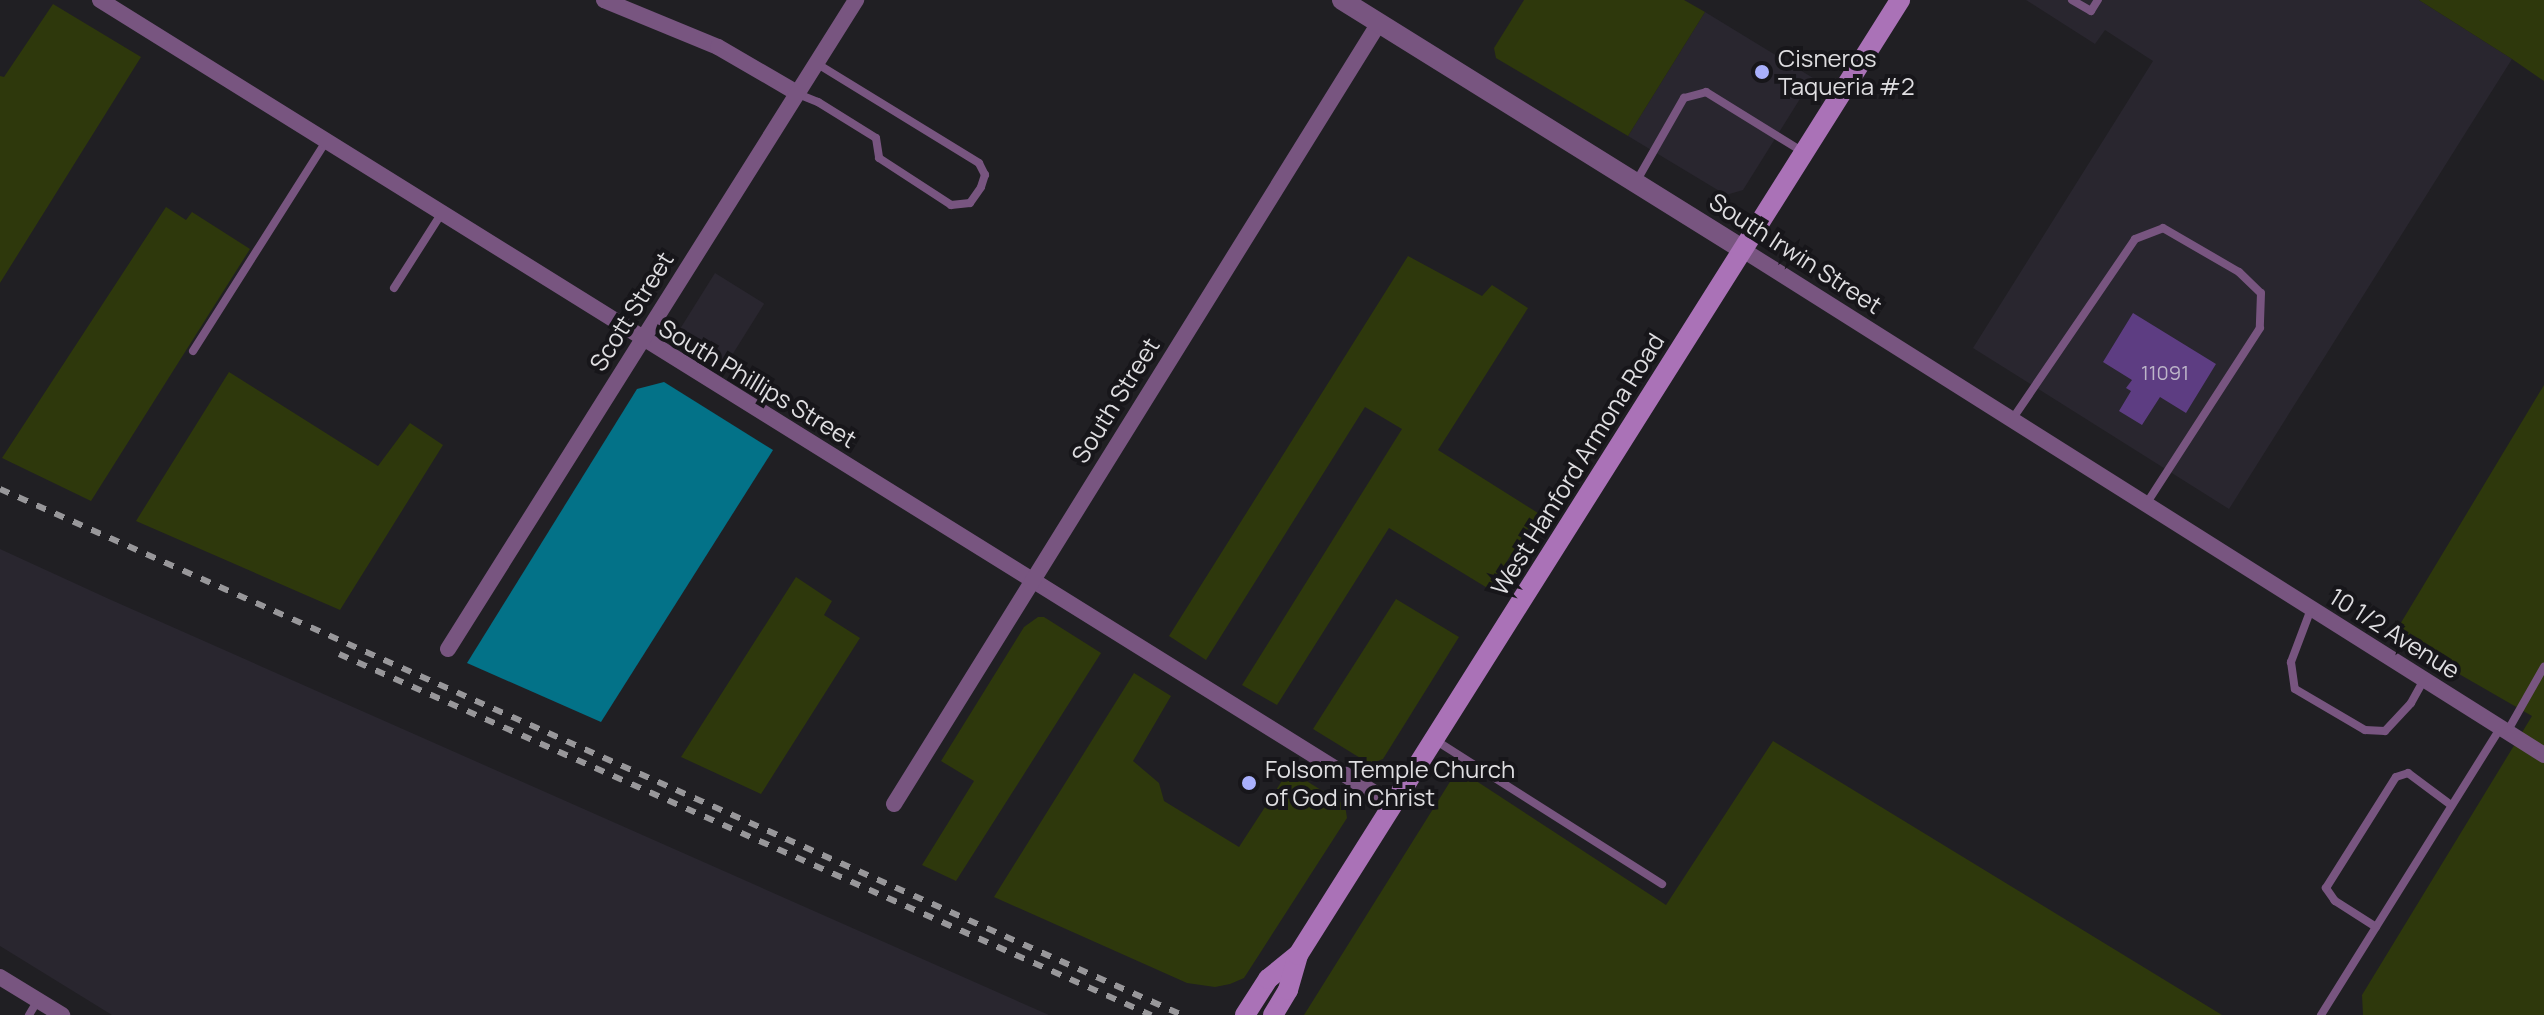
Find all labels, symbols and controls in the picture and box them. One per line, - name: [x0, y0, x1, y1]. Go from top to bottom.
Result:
- place label: Cisneros Taqueria #2: [1778, 44, 1915, 100]
- marker: Cisneros Taqueria #2: [1753, 63, 1771, 81]
- street label: South Irwin Street: [1704, 187, 1888, 319]
- street label: Scott Street: [583, 246, 679, 376]
- street label: South Phillips Street: [654, 313, 862, 453]
- street label: West Hanford Armona Road: [1484, 328, 1670, 600]
- street label: South Street: [1065, 332, 1165, 468]
- house number: 11091: [2141, 360, 2189, 384]
- street label: 10 1/2 Avenue: [2325, 582, 2465, 684]
- place label: Folsom Temple Church of God in Christ: [1265, 755, 1515, 811]
- marker: Folsom Temple Church of God in Christ: [1240, 774, 1258, 792]

